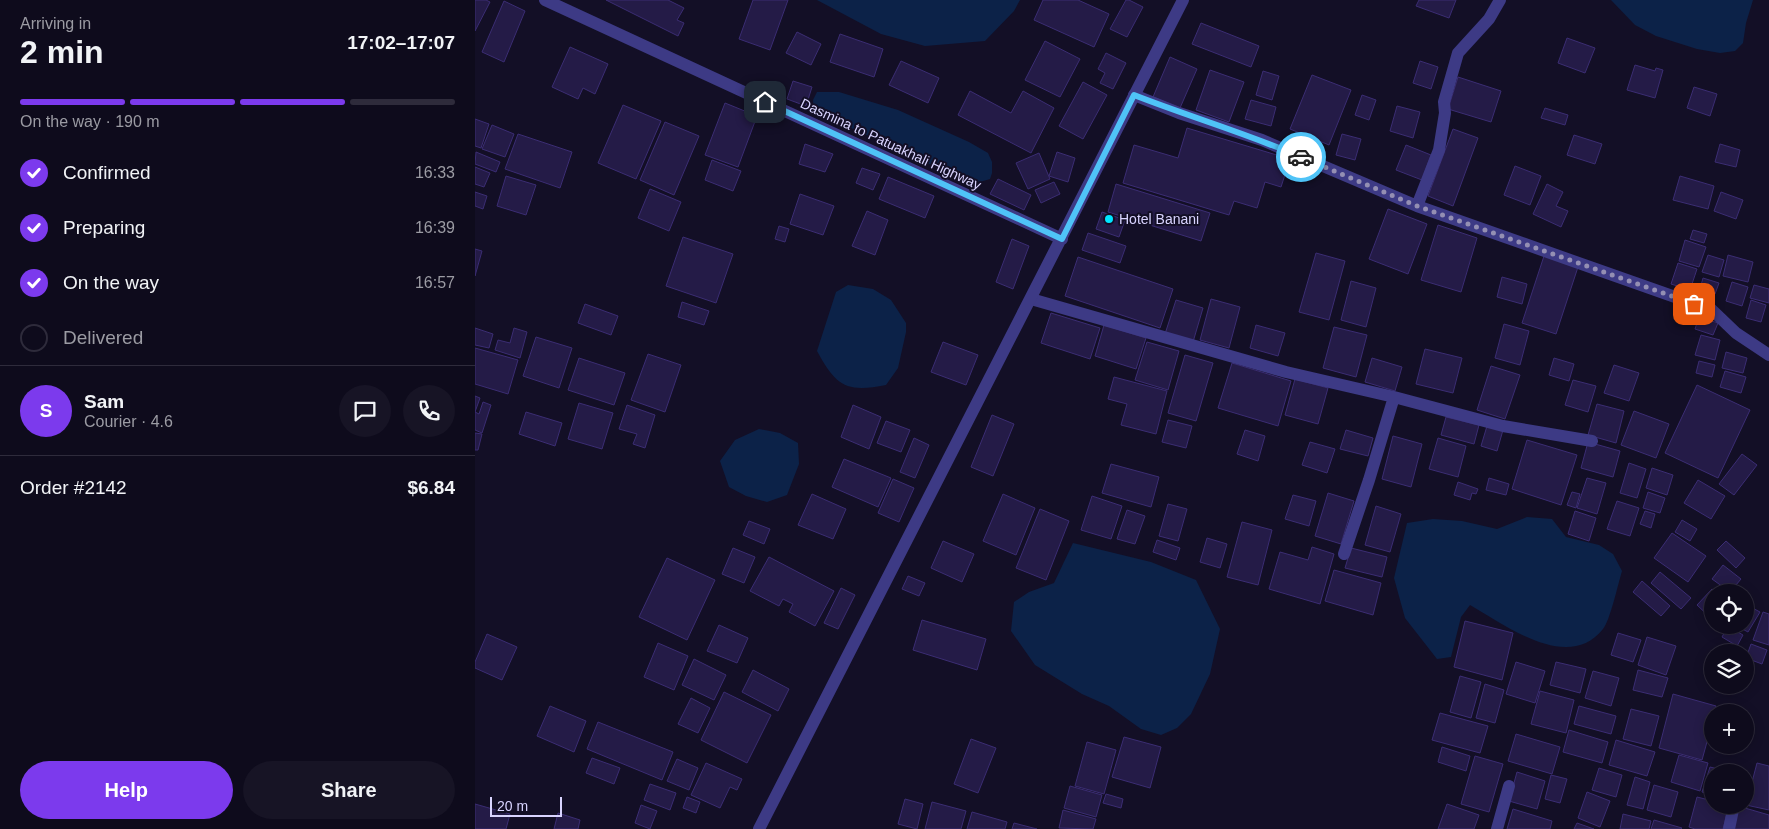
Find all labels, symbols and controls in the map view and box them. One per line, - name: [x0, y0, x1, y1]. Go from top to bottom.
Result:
- text: Arriving in: [20, 15, 91, 32]
- text: 17:02–17:07: [347, 32, 455, 53]
- text: 2 min: [20, 34, 104, 70]
- pin: [744, 81, 786, 123]
- icon: home: [751, 88, 779, 116]
- street label: Dasmina to Patuakhali Highway: [798, 95, 984, 193]
- text: On the way · 190 m: [20, 113, 160, 130]
- courier: [1276, 132, 1326, 182]
- icon: car: [1287, 143, 1315, 171]
- icon: check: [20, 159, 48, 187]
- text: Confirmed: [63, 162, 151, 183]
- text: 16:33: [415, 164, 455, 181]
- place label: Hotel Banani: [1119, 211, 1199, 227]
- marker: Hotel Banani: [1103, 213, 1115, 225]
- icon: check: [20, 214, 48, 242]
- text: Preparing: [63, 217, 145, 238]
- text: 16:39: [415, 219, 455, 236]
- icon: check: [20, 269, 48, 297]
- text: On the way: [63, 272, 159, 293]
- text: 16:57: [415, 274, 455, 291]
- pin: [1673, 283, 1715, 325]
- icon: bag: [1680, 290, 1708, 318]
- text: Delivered: [63, 327, 143, 348]
- button: chat: [339, 385, 391, 437]
- button: phone: [403, 385, 455, 437]
- text: Sam: [84, 391, 124, 412]
- text: S: [40, 400, 52, 421]
- text: Courier · 4.6: [84, 413, 173, 430]
- text: Order #2142: [20, 477, 127, 498]
- text: $6.84: [407, 477, 455, 498]
- map controls: [1704, 584, 1754, 814]
- button: locate: [1704, 584, 1754, 634]
- button: layers: [1704, 644, 1754, 694]
- button: +: [1704, 704, 1754, 754]
- button: Help: [20, 761, 233, 819]
- button: Share: [243, 761, 455, 819]
- button: −: [1704, 764, 1754, 814]
- scale bar: [490, 794, 563, 817]
- text: 20 m: [497, 798, 528, 814]

